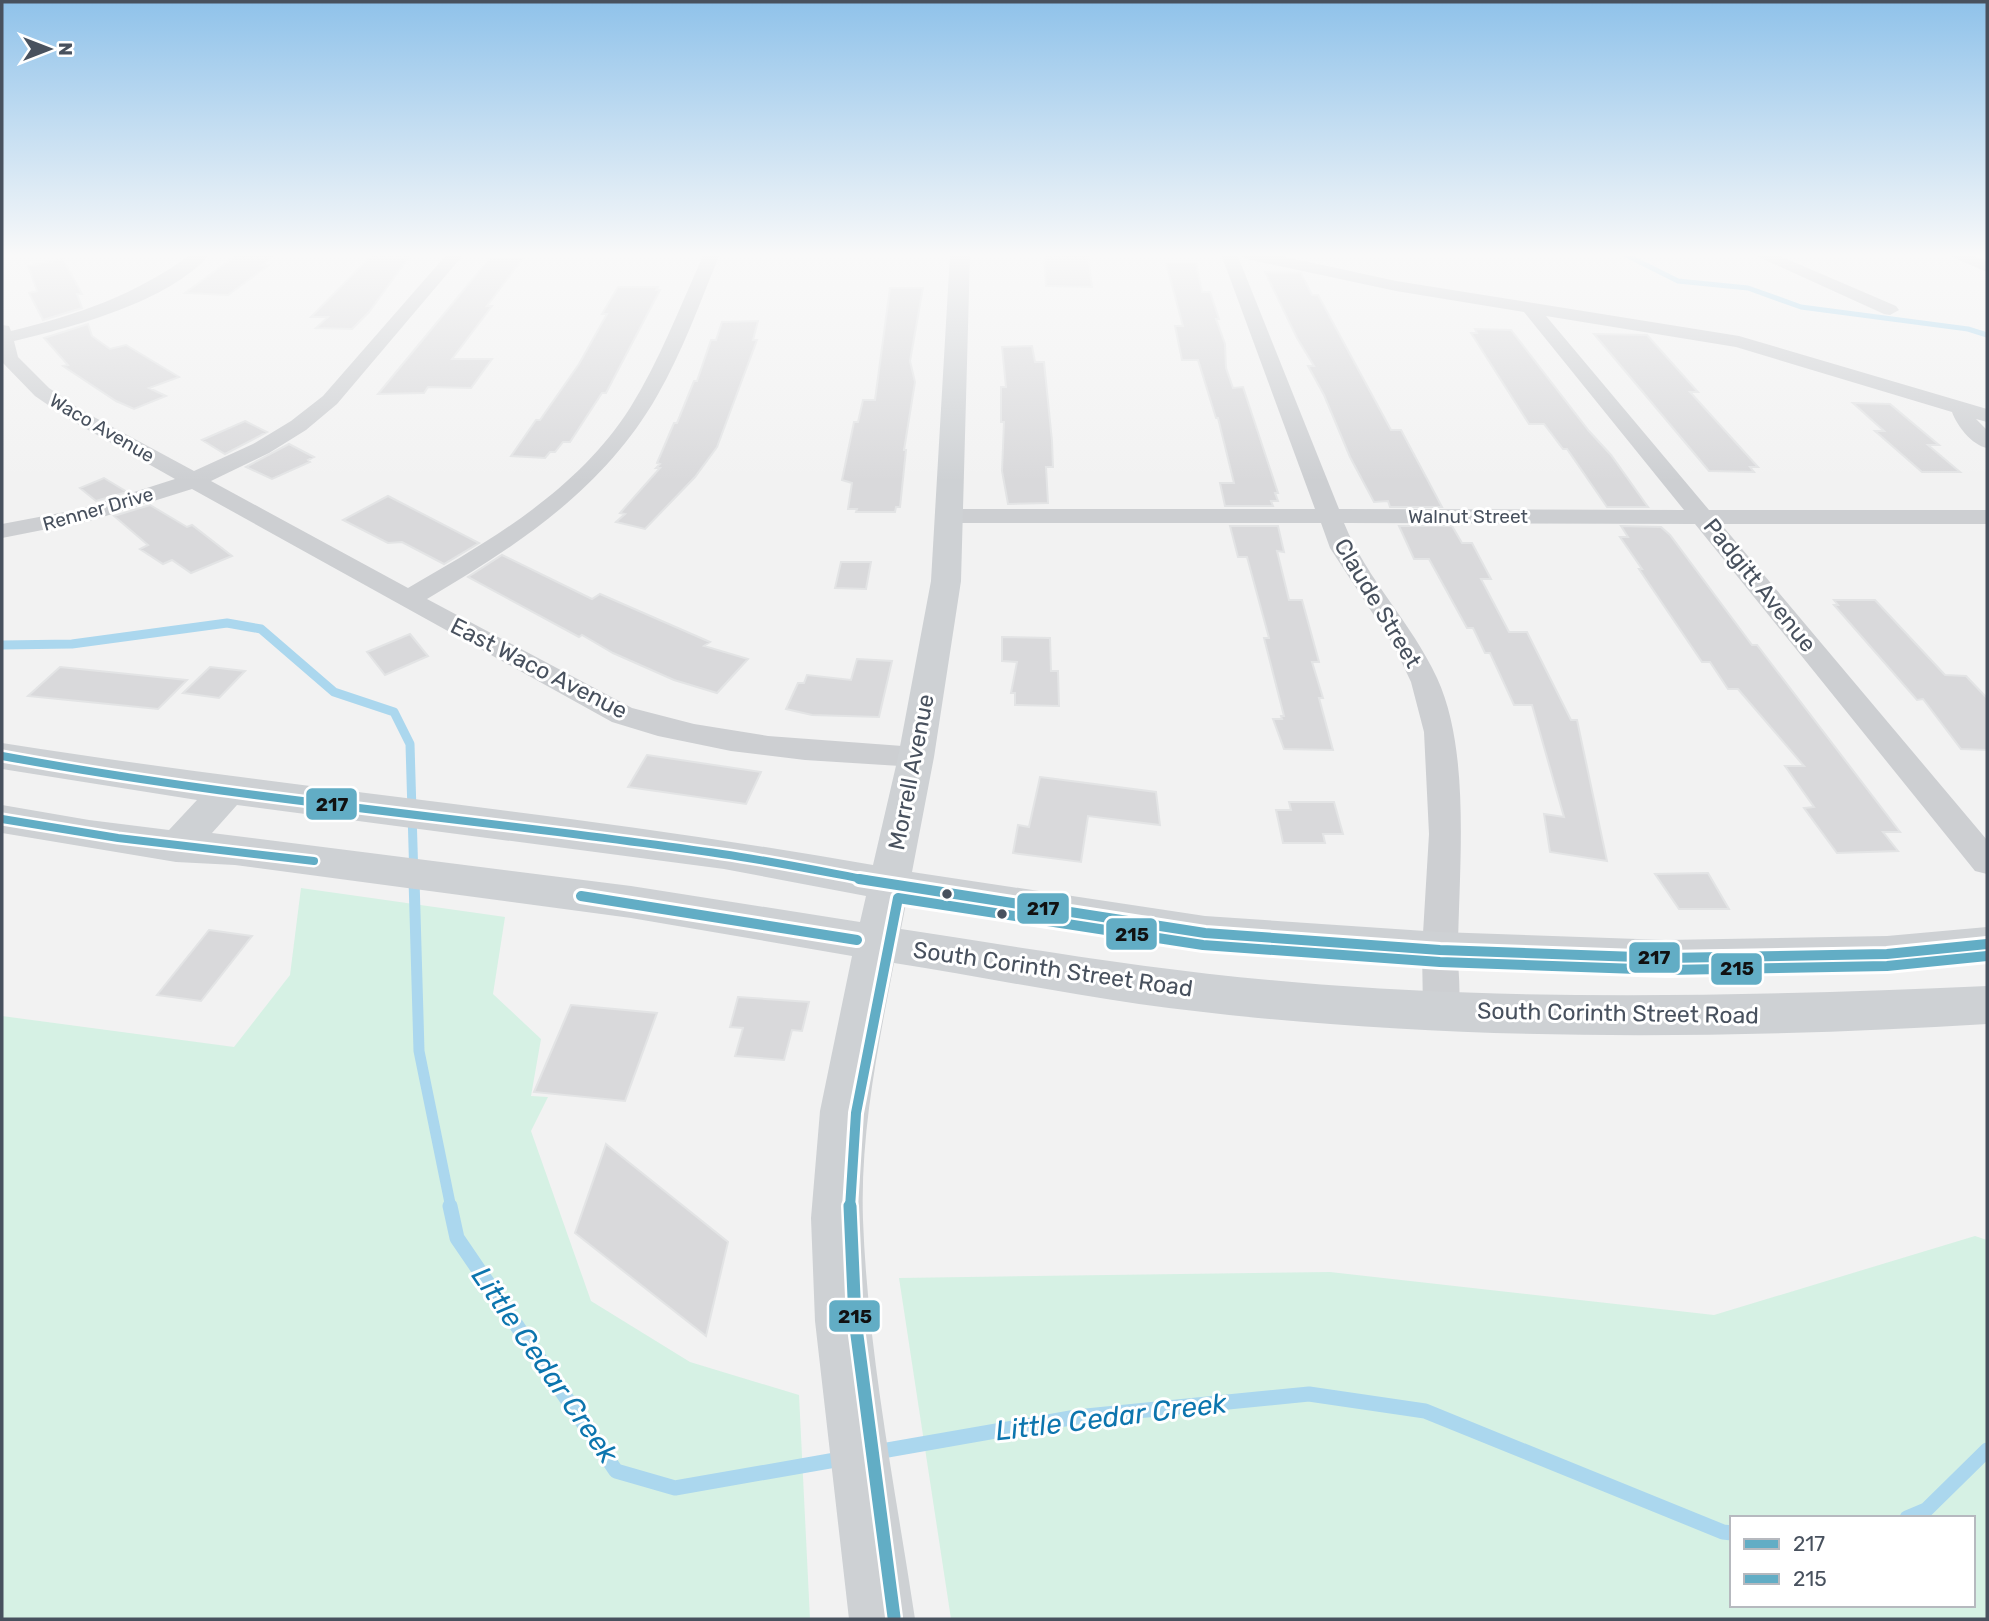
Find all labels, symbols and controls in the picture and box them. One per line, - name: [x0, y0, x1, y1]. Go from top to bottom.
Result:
- north arrow: [14, 14, 84, 84]
- text: N: [54, 42, 77, 56]
- street label: Waco Avenue: [45, 389, 159, 467]
- street label: Renner Drive: [40, 482, 156, 536]
- street label: Walnut Street: [1408, 505, 1529, 528]
- street label: Padgitt Avenue: [1698, 513, 1822, 657]
- street label: Claude Street: [1328, 533, 1428, 673]
- street label: East Waco Avenue: [446, 611, 632, 725]
- street label: Morrell Avenue: [882, 692, 940, 852]
- line badge: 217: [305, 787, 358, 821]
- text: 217: [316, 793, 348, 816]
- unlabelled marker: [940, 887, 954, 901]
- line badge: 217: [1016, 892, 1070, 925]
- text: 217: [1027, 897, 1059, 920]
- unlabelled marker: [995, 907, 1009, 921]
- line badge: 215: [1105, 917, 1158, 951]
- text: 215: [1115, 923, 1149, 946]
- street label: South Corinth Street Road: [911, 936, 1195, 1002]
- line badge: 217: [1628, 941, 1681, 974]
- text: 217: [1638, 946, 1670, 969]
- line badge: 215: [1710, 952, 1763, 986]
- text: 215: [1720, 957, 1754, 980]
- street label: South Corinth Street Road: [1477, 997, 1759, 1029]
- water label: Little Cedar Creek: [465, 1260, 626, 1470]
- line badge: 215: [828, 1299, 881, 1333]
- text: 215: [838, 1305, 872, 1328]
- water label: Little Cedar Creek: [994, 1386, 1229, 1448]
- legend: [1730, 1516, 1975, 1607]
- text: 217: [1793, 1531, 1825, 1556]
- text: 215: [1793, 1566, 1827, 1591]

